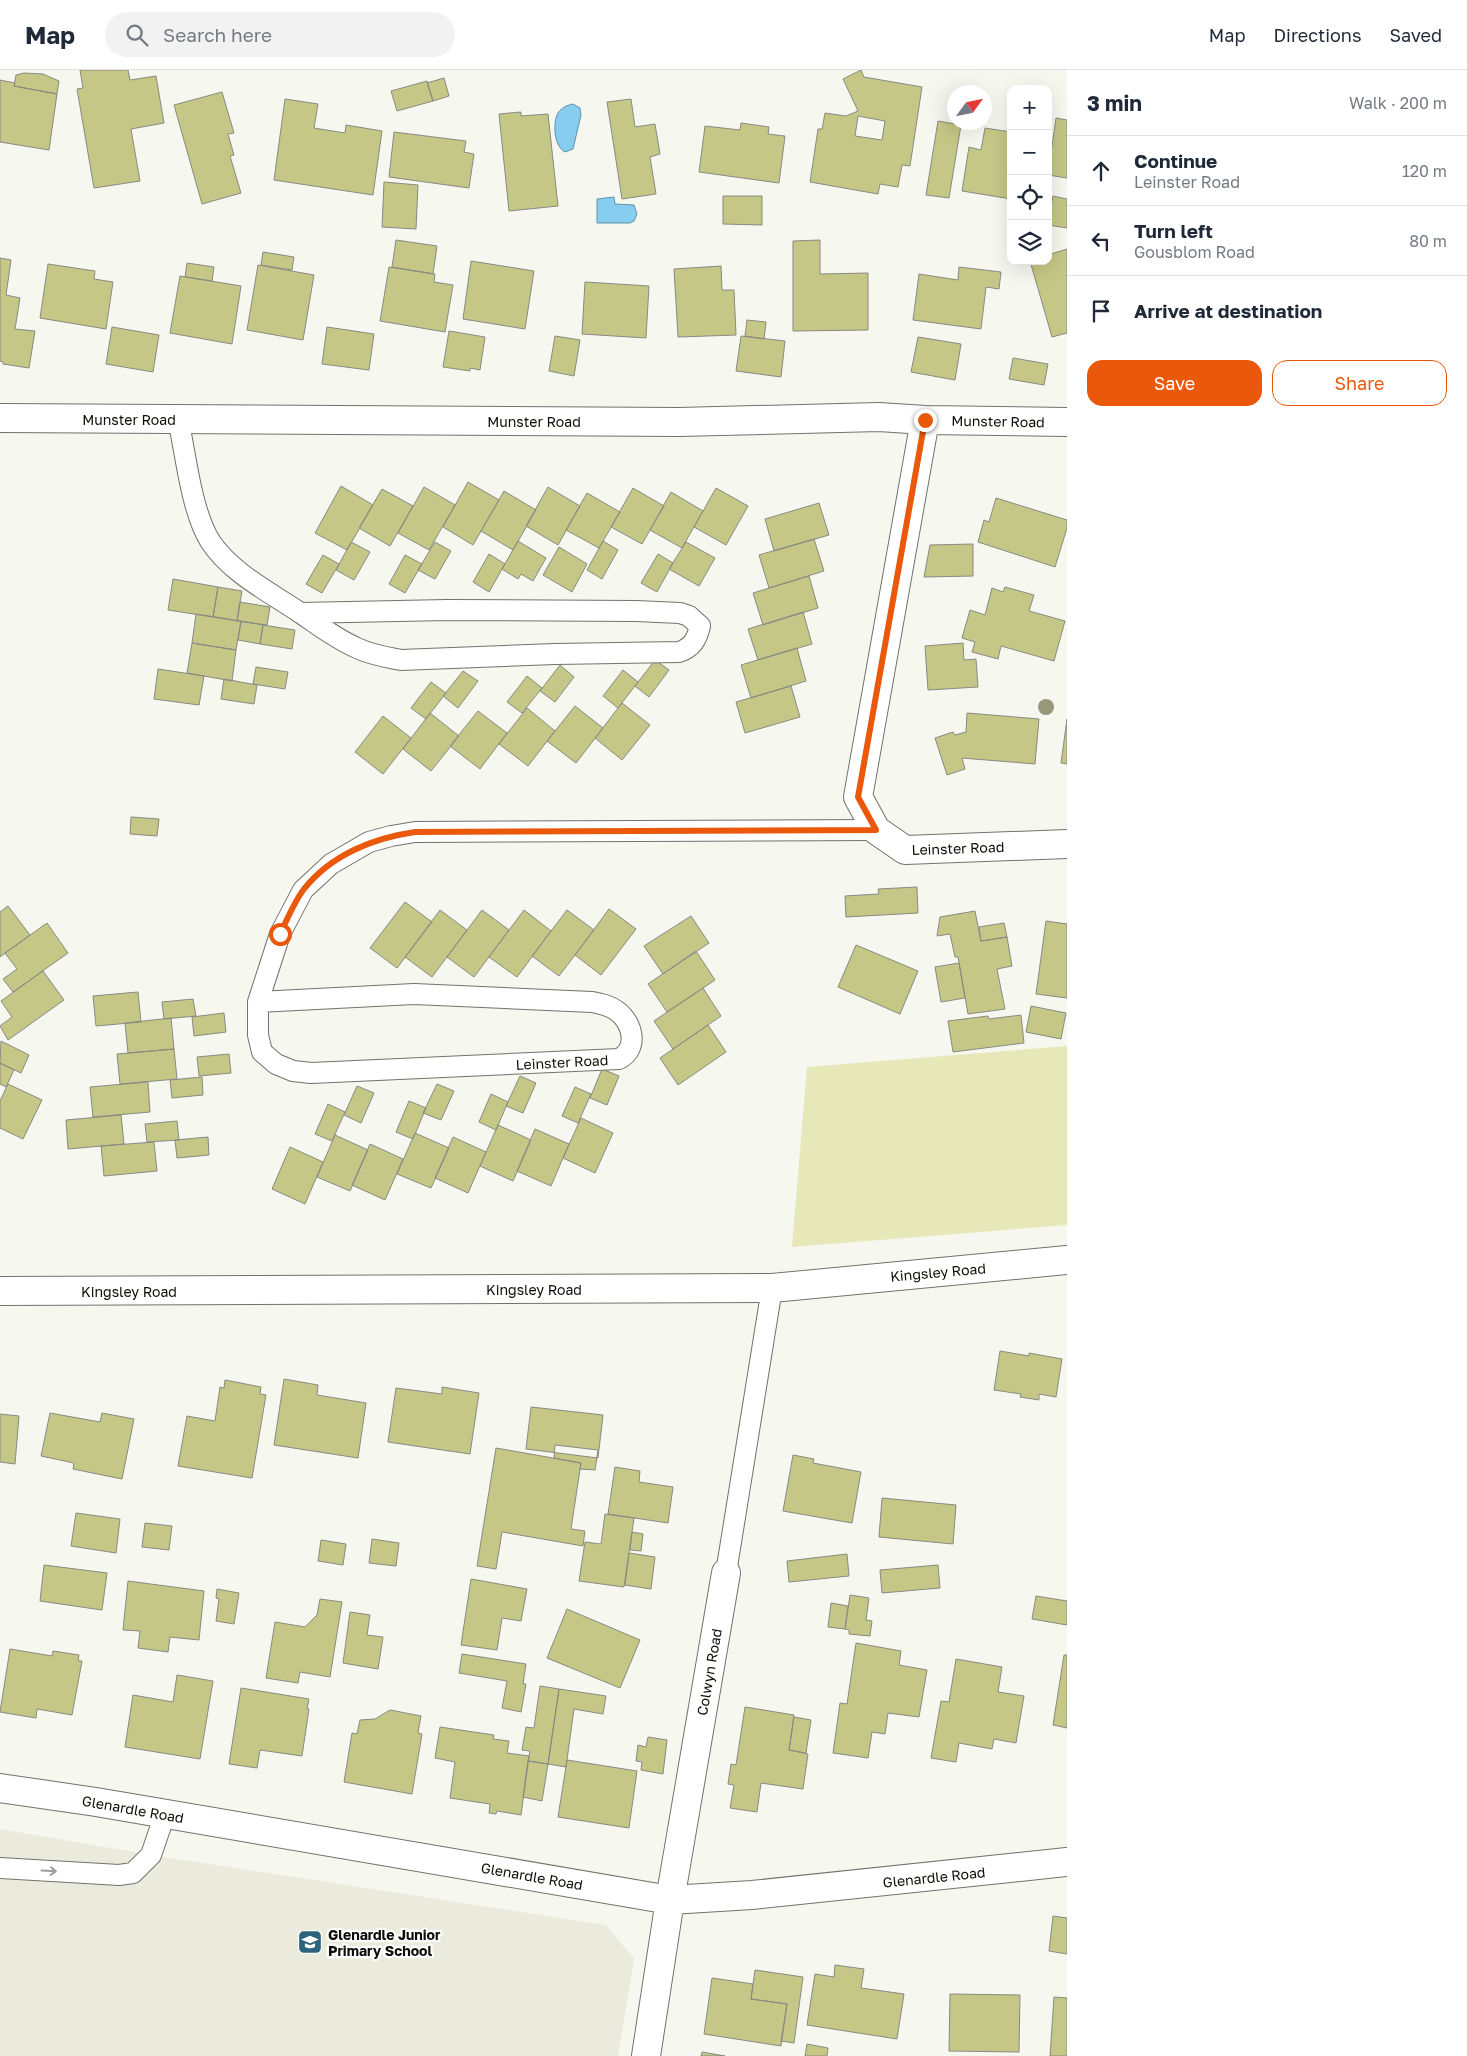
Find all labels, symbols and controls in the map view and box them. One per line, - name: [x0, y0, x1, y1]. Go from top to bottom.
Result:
- search box: [105, 12, 455, 57]
- text: Map: [25, 20, 75, 49]
- icon: search: [123, 21, 151, 49]
- text: Search here: [163, 23, 272, 46]
- text: Map: [1209, 24, 1245, 46]
- text: Directions: [1273, 24, 1361, 46]
- text: Saved: [1389, 24, 1442, 46]
- north arrow: [947, 85, 992, 130]
- map controls: [1007, 85, 1052, 265]
- button: +: [1007, 85, 1052, 130]
- text: 3 min: [1087, 90, 1142, 116]
- text: Walk · 200 m: [1349, 93, 1447, 113]
- button: −: [1007, 130, 1052, 175]
- text: Continue: [1134, 149, 1217, 172]
- icon: ahead: [1087, 157, 1115, 185]
- text: 120 m: [1402, 161, 1447, 181]
- text: Leinster Road: [1134, 172, 1240, 192]
- button: locate: [1007, 175, 1052, 220]
- text: Turn left: [1134, 219, 1213, 242]
- button: layers: [1007, 220, 1052, 265]
- icon: left: [1087, 227, 1115, 255]
- text: 80 m: [1409, 231, 1447, 251]
- text: Gousblom Road: [1134, 242, 1255, 262]
- icon: arrive: [1087, 297, 1115, 325]
- text: Arrive at destination: [1134, 299, 1322, 322]
- button: Save: [1087, 360, 1262, 406]
- button: Share: [1272, 360, 1447, 406]
- route end: [914, 409, 937, 432]
- street label: Munster Road: [82, 411, 176, 428]
- street label: Munster Road: [951, 412, 1045, 430]
- street label: Munster Road: [487, 413, 581, 430]
- street label: Leinster Road: [911, 838, 1005, 858]
- route start: [269, 923, 292, 946]
- street label: Leinster Road: [515, 1051, 609, 1073]
- street label: Kingsley Road: [890, 1259, 986, 1285]
- street label: Kingsley Road: [486, 1281, 582, 1298]
- street label: Kingsley Road: [81, 1283, 177, 1300]
- street label: Colwyn Road: [693, 1627, 725, 1717]
- street label: Glenardle Road: [81, 1792, 185, 1826]
- street label: Glenardle Road: [480, 1859, 584, 1893]
- street label: Glenardle Road: [882, 1863, 986, 1891]
- one-way arrow: [40, 1866, 56, 1875]
- place label: Glenardle Junior Primary School: [328, 1926, 441, 1959]
- school or university icon: Glenardle Junior Primary School: [297, 1929, 323, 1955]

